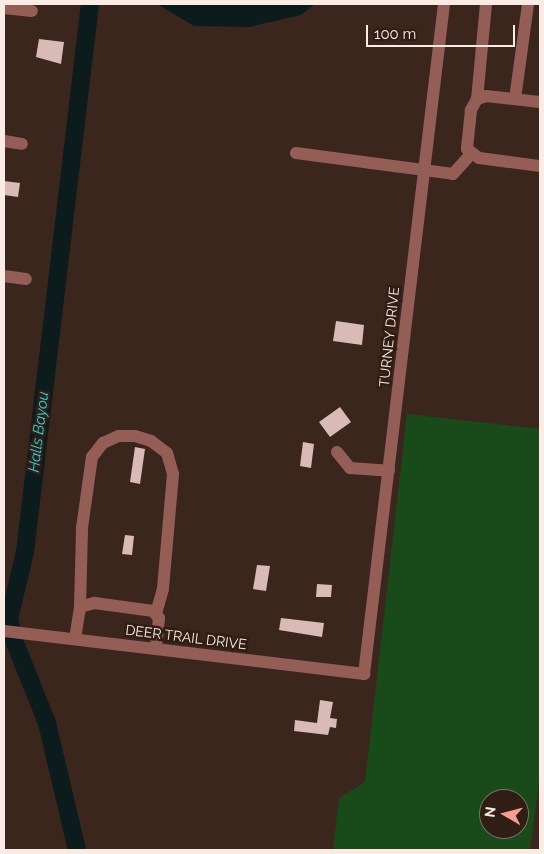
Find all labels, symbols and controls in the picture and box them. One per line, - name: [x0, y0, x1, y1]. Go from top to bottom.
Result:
- scale bar: [369, 15, 518, 47]
- text: 100 m: [374, 25, 416, 43]
- street label: TURNEY DRIVE: [375, 286, 403, 388]
- water label: Halls Bayou: [25, 391, 53, 473]
- street label: DEER TRAIL DRIVE: [124, 621, 248, 653]
- north arrow: [479, 789, 529, 839]
- text: N: [481, 806, 499, 818]

